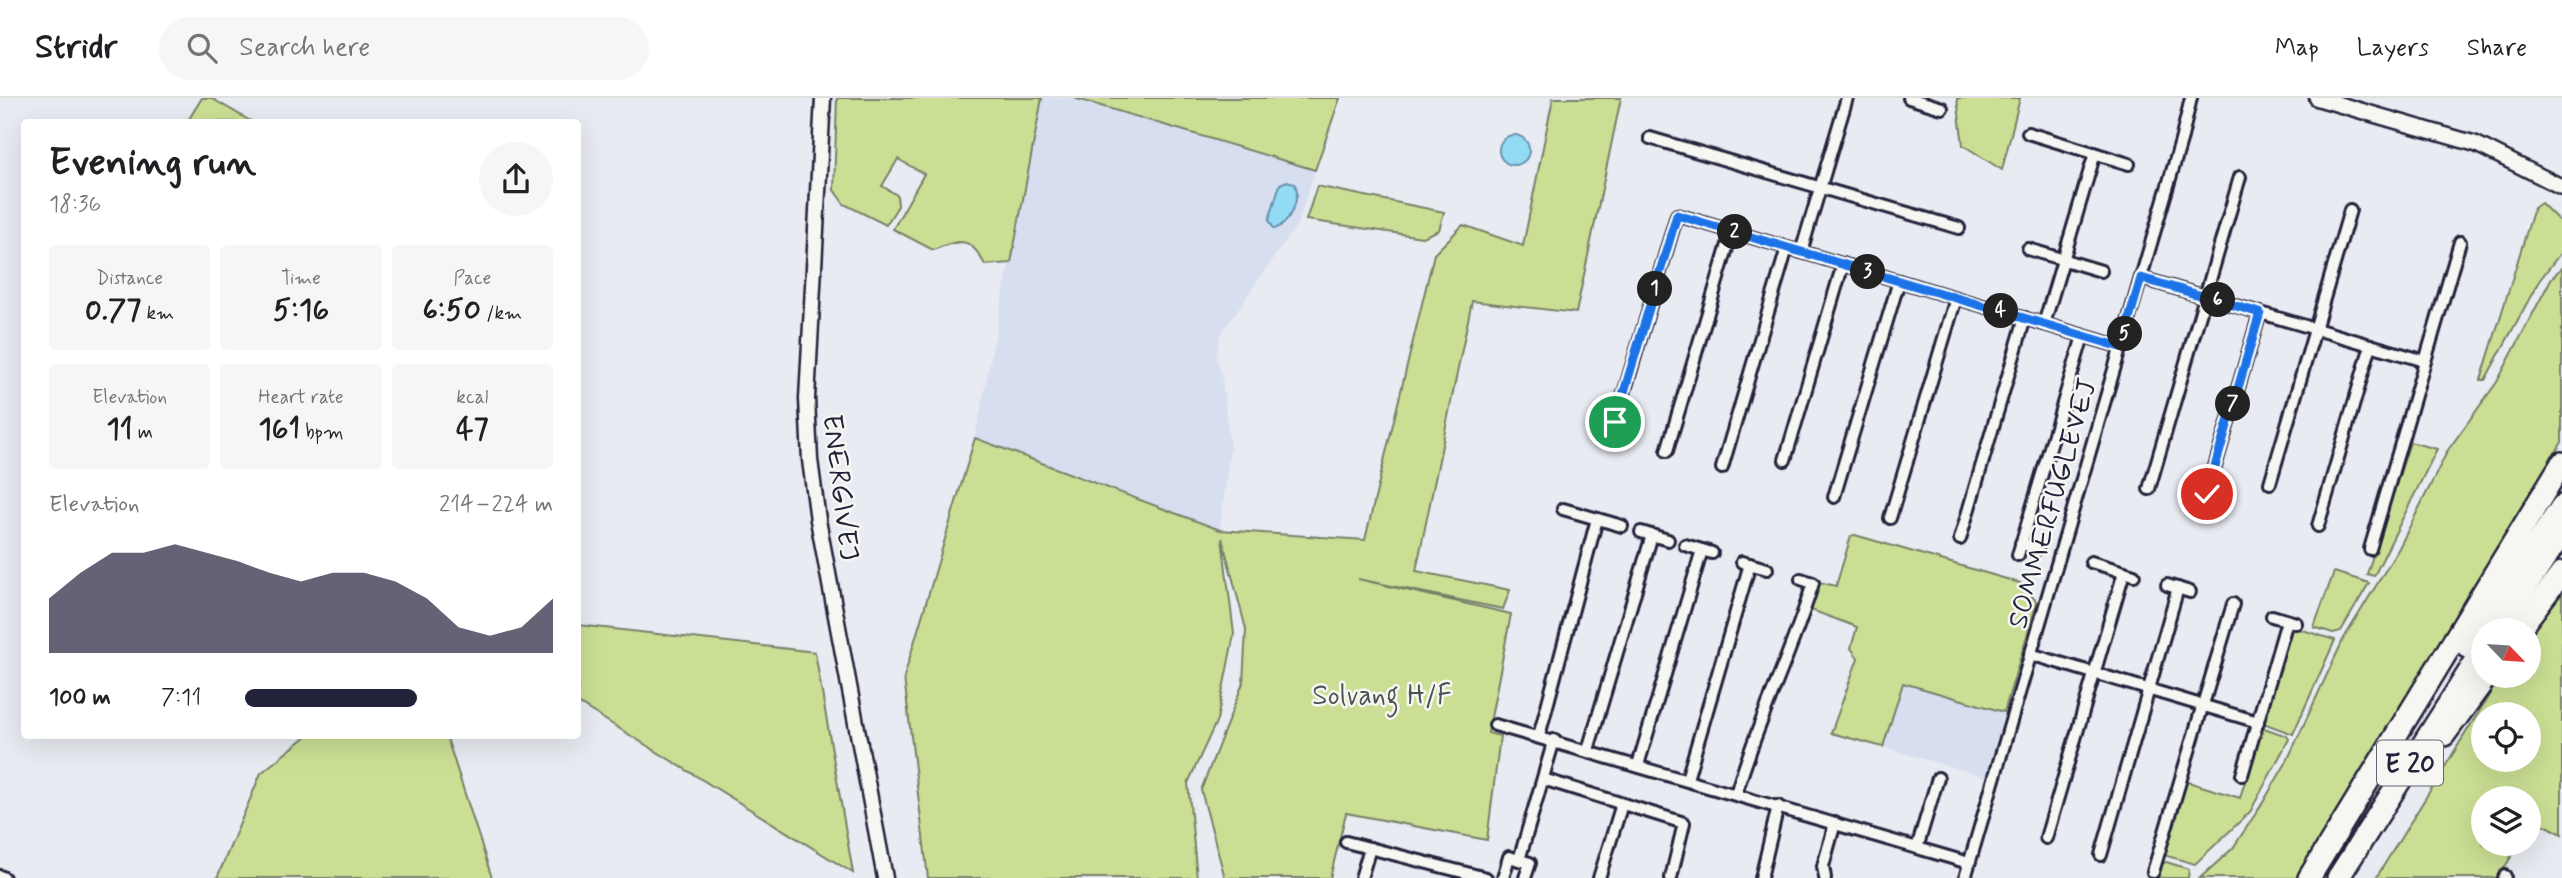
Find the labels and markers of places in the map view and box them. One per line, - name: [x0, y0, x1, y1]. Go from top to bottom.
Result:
- pin: 2: [1718, 214, 1752, 250]
- pin: 3: [1850, 254, 1885, 290]
- pin: 1: [1638, 272, 1672, 306]
- pin: 6: [2200, 282, 2236, 318]
- pin: 4: [1983, 294, 2018, 328]
- pin: 5: [2108, 316, 2142, 352]
- pin: 7: [2216, 386, 2250, 422]
- pin: [1585, 392, 1645, 452]
- pin: [2177, 464, 2237, 524]

